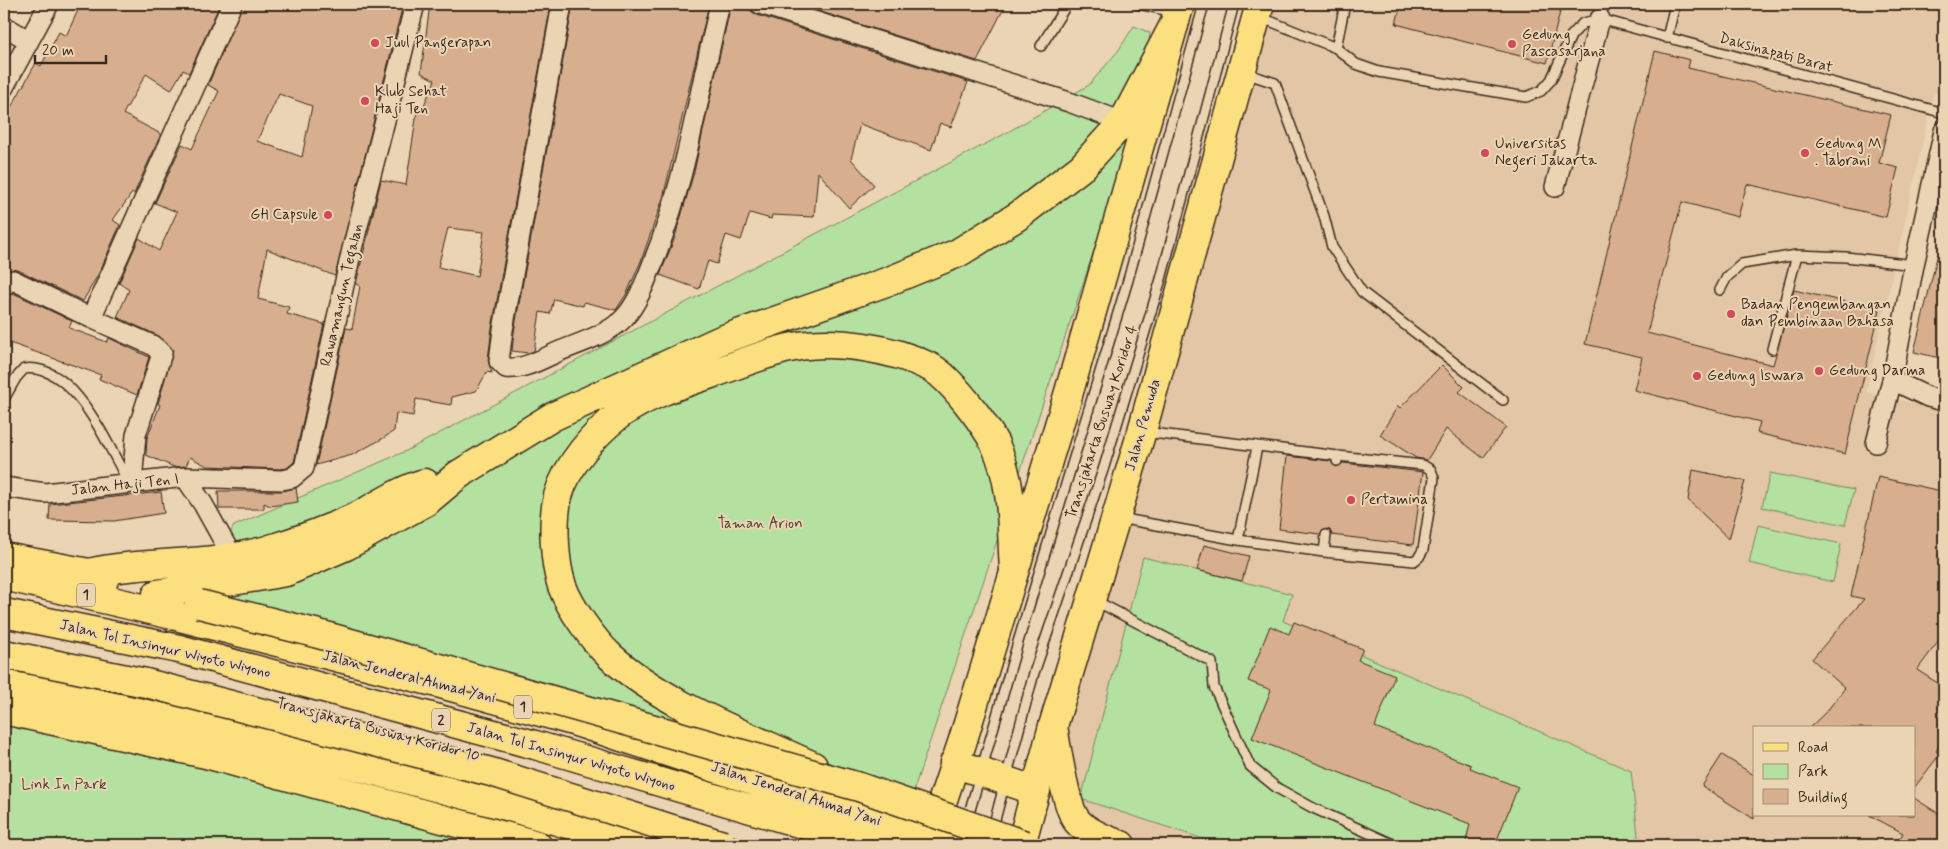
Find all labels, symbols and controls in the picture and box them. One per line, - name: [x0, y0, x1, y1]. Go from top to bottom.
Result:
- place label: Gedung Pascasarjana: [1522, 25, 1606, 62]
- street label: Daksinapati Barat: [1717, 28, 1835, 78]
- scale bar: [35, 32, 106, 64]
- place label: Juul Pangerapan: [385, 33, 491, 54]
- marker: Juul Pangerapan: [369, 37, 381, 49]
- marker: Gedung Pascasarjana: [1506, 38, 1518, 50]
- text: 20 m: [42, 41, 74, 61]
- place label: Klub Sehat Haji Ten: [375, 82, 447, 119]
- marker: Klub Sehat Haji Ten: [359, 95, 371, 107]
- place label: Universitas Negeri Jakarta: [1495, 134, 1598, 172]
- place label: Gedung M . Tabrani: [1815, 134, 1882, 171]
- marker: Universitas Negeri Jakarta: [1479, 147, 1491, 159]
- marker: Gedung M . Tabrani: [1799, 147, 1811, 159]
- place label: GH Capsule: [250, 205, 318, 225]
- marker: GH Capsule: [322, 209, 334, 221]
- street label: Rawamangun Tegalan: [316, 222, 369, 369]
- place label: Badan Pengembangan dan Pembinaan Bahasa: [1741, 295, 1894, 332]
- marker: Badan Pengembangan dan Pembinaan Bahasa: [1725, 308, 1737, 320]
- street label: Transjakarta Busway Koridor 4: [1061, 322, 1143, 522]
- place label: Gedung Darma: [1829, 361, 1925, 381]
- marker: Gedung Darma: [1813, 365, 1825, 377]
- place label: Gedung Iswara: [1707, 366, 1804, 386]
- marker: Gedung Iswara: [1691, 370, 1703, 382]
- street label: Jalan Pemuda: [1120, 377, 1166, 473]
- street label: Jalan Haji Ten I: [70, 469, 180, 501]
- place label: Pertamina: [1361, 490, 1428, 510]
- marker: Pertamina: [1345, 494, 1357, 506]
- park label: Taman Arion: [717, 514, 803, 534]
- road number: 1: [77, 584, 95, 606]
- street label: Jalan Tol Insinyur Wiyoto Wiyono: [58, 615, 273, 683]
- street label: Jalan Jenderal Ahmad Yani: [320, 646, 498, 708]
- street label: Transjakarta Busway Koridor 10: [274, 693, 482, 767]
- road number: 1: [514, 696, 532, 719]
- road number: 2: [432, 708, 450, 732]
- street label: Jalan Tol Insinyur Wiyoto Wiyono: [464, 718, 678, 796]
- legend: [1753, 726, 1916, 816]
- text: Road: [1798, 738, 1828, 758]
- street label: Jalan Jenderal Ahmad Yani: [708, 757, 884, 831]
- text: Park: [1798, 762, 1828, 782]
- park label: Link In Park: [21, 775, 107, 795]
- text: Building: [1798, 788, 1848, 809]

